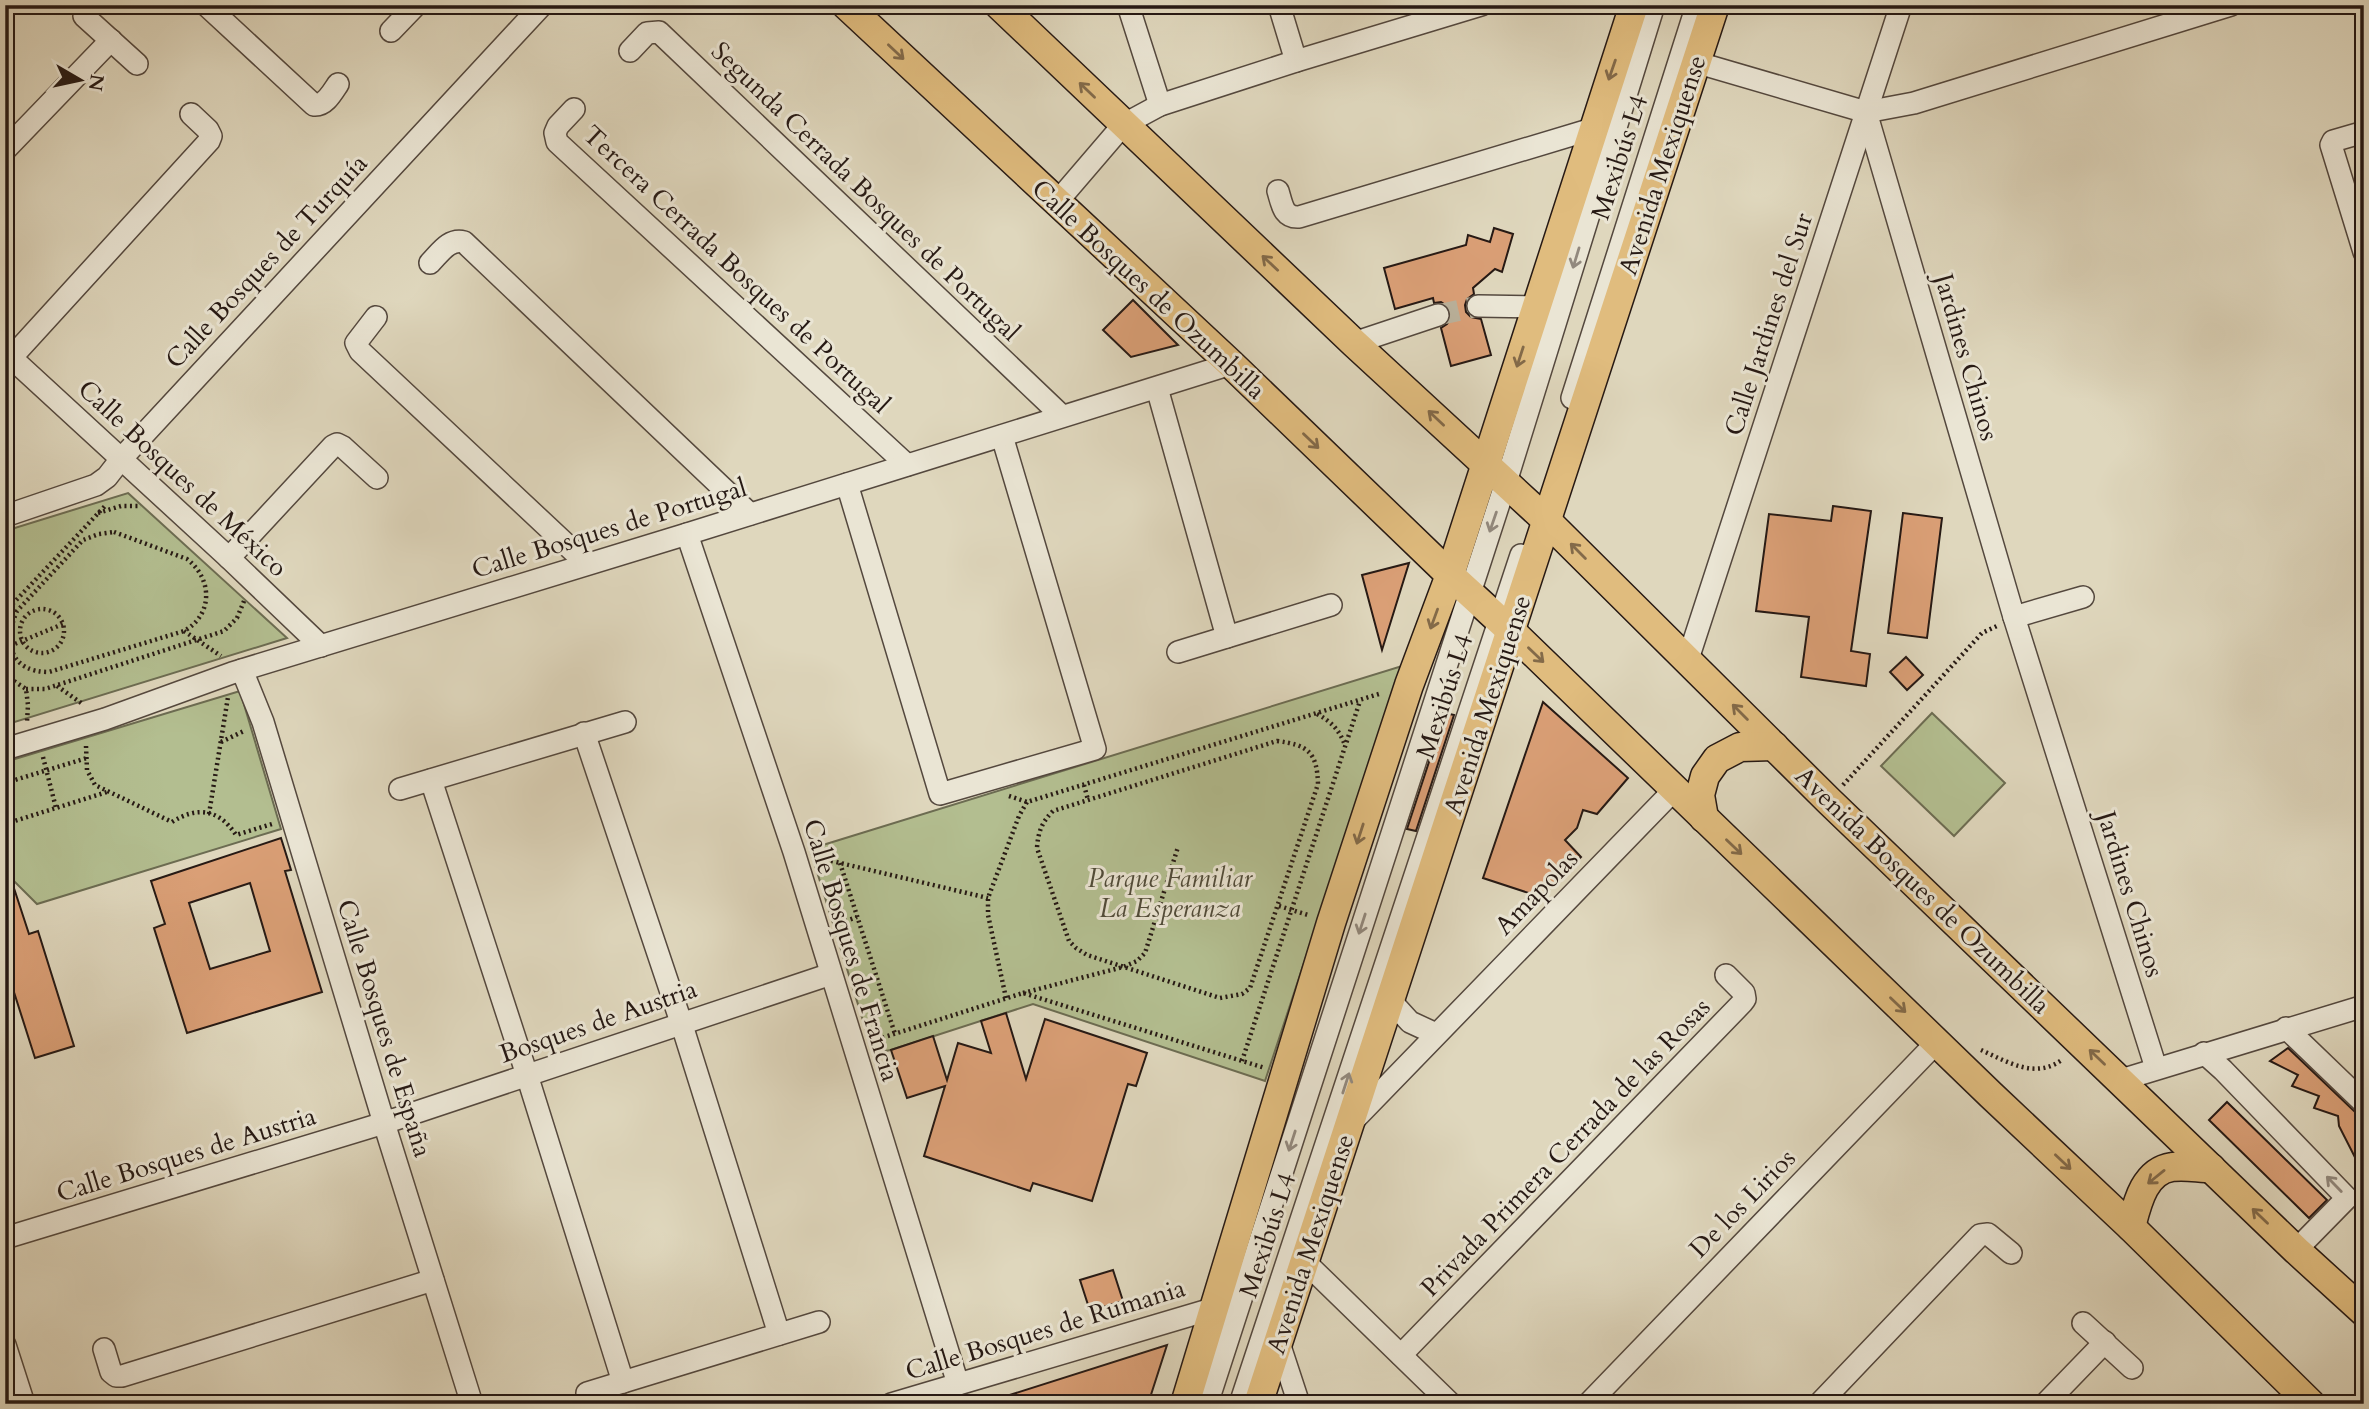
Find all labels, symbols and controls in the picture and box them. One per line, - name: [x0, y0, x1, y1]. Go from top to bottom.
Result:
- street label: Segunda Cerrada Bosques de Portugal: [704, 34, 1028, 349]
- one-way arrow: [887, 43, 904, 60]
- north arrow: [46, 46, 116, 116]
- street label: Avenida Mexiquense: [1610, 51, 1715, 280]
- one-way arrow: [1605, 59, 1618, 81]
- text: N: [82, 72, 110, 93]
- one-way arrow: [1079, 81, 1096, 98]
- street label: Mexibús L4: [1583, 90, 1656, 224]
- street label: Tercera Cerrada Bosques de Portugal: [575, 117, 898, 422]
- street label: Calle Bosques de Turquía: [158, 147, 375, 376]
- street label: Calle Bosques de Ozumbilla: [1024, 172, 1273, 407]
- street label: Calle Jardines del Sur: [1716, 208, 1821, 440]
- one-way arrow: [1568, 246, 1581, 268]
- one-way arrow: [1261, 255, 1279, 272]
- street label: Jardines Chinos: [1925, 266, 2007, 445]
- one-way arrow: [1513, 345, 1526, 367]
- street label: Calle Bosques de México: [70, 372, 295, 585]
- one-way arrow: [1428, 410, 1445, 427]
- one-way arrow: [1302, 433, 1319, 450]
- street label: Calle Bosques de Portugal: [467, 470, 751, 587]
- one-way arrow: [1486, 510, 1498, 532]
- one-way arrow: [1570, 543, 1587, 560]
- street label: Avenida Mexiquense: [1435, 591, 1540, 820]
- one-way arrow: [1426, 608, 1439, 630]
- street label: Mexibús L4: [1408, 629, 1481, 763]
- one-way arrow: [1527, 646, 1544, 663]
- one-way arrow: [1731, 704, 1748, 721]
- street label: Avenida Bosques de Ozumbilla: [1787, 759, 2058, 1022]
- street label: Jardines Chinos: [2087, 803, 2172, 981]
- street label: Calle Bosques de Francia: [795, 815, 908, 1086]
- one-way arrow: [1353, 823, 1365, 845]
- one-way arrow: [1725, 839, 1742, 856]
- street label: Amapolas: [1487, 842, 1586, 943]
- park label: Parque Familiar La Esperanza: [1088, 861, 1254, 926]
- street label: Calle Bosques de España: [329, 895, 440, 1161]
- one-way arrow: [1355, 913, 1367, 935]
- street label: Bosques de Austria: [495, 971, 701, 1072]
- street label: Privada Primera Cerrada de las Rosas: [1413, 990, 1718, 1304]
- one-way arrow: [1889, 996, 1906, 1013]
- one-way arrow: [2089, 1049, 2106, 1066]
- one-way arrow: [1340, 1072, 1353, 1094]
- street label: Calle Bosques de Austria: [52, 1098, 320, 1211]
- one-way arrow: [1285, 1129, 1297, 1151]
- street label: Avenida Mexiquense: [1258, 1130, 1363, 1359]
- street label: De los Lirios: [1682, 1141, 1803, 1265]
- one-way arrow: [2054, 1154, 2071, 1171]
- street label: Mexibús L4: [1231, 1168, 1304, 1302]
- one-way arrow: [2148, 1169, 2166, 1184]
- one-way arrow: [2325, 1176, 2342, 1193]
- one-way arrow: [2252, 1207, 2269, 1224]
- street label: Calle Bosques de Rumania: [901, 1270, 1189, 1389]

